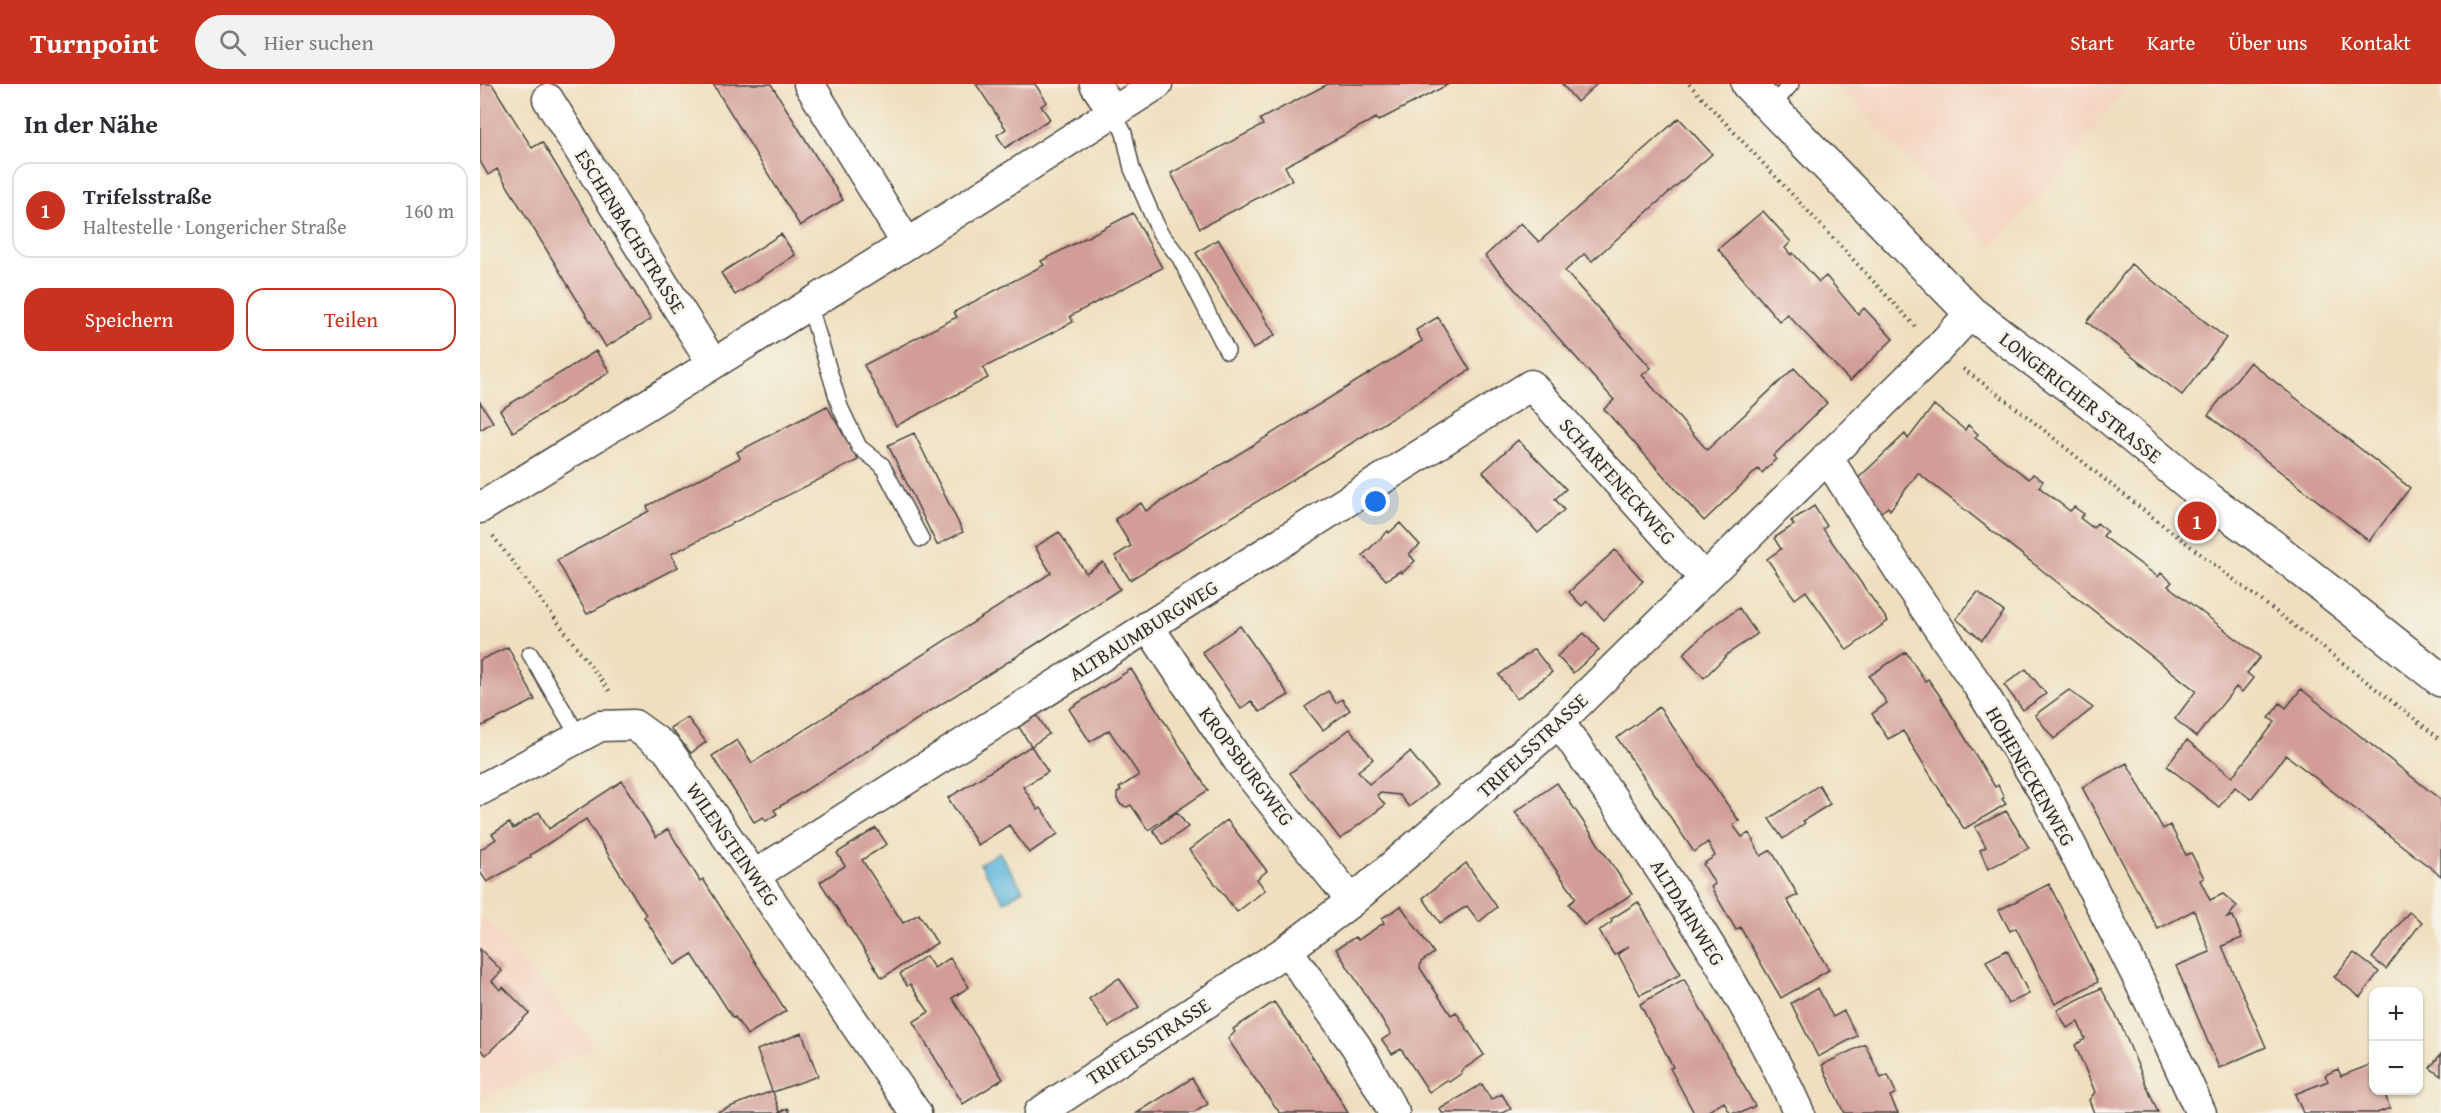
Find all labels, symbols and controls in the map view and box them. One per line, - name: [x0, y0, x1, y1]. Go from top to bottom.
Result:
- search box: [195, 15, 615, 69]
- text: Turnpoint: [30, 22, 159, 63]
- icon: search: [216, 26, 249, 59]
- text: Hier suchen: [264, 26, 374, 58]
- text: Start: [2070, 27, 2114, 58]
- text: Karte: [2147, 27, 2195, 58]
- text: Über uns: [2228, 27, 2308, 58]
- text: Kontakt: [2341, 27, 2411, 58]
- text: In der Nähe: [24, 104, 158, 143]
- street label: ESCHENBACHSTRASSE: [569, 143, 693, 319]
- text: Trifelsstraße: [83, 180, 212, 212]
- text: 1: [40, 196, 51, 225]
- text: 160 m: [404, 196, 454, 225]
- text: Haltestelle · Longericher Straße: [83, 212, 347, 241]
- button: Speichern: [24, 288, 234, 351]
- button: Teilen: [246, 288, 456, 351]
- street label: LONGERICHER STRASSE: [1994, 324, 2168, 470]
- street label: SCHARFENECKWEG: [1553, 411, 1683, 551]
- your location: [1361, 487, 1390, 516]
- pin: 1: [2178, 498, 2216, 544]
- street label: ALTBAUMBURGWEG: [1063, 572, 1223, 688]
- street label: TRIFELSSTRASSE: [1470, 686, 1594, 804]
- street label: KROPSBURGWEG: [1192, 700, 1302, 832]
- street label: HOHENECKENWEG: [1979, 701, 2083, 851]
- street label: WILENSTEINWEG: [679, 776, 787, 912]
- street label: ALTDAHNWEG: [1644, 853, 1732, 971]
- map controls: [2369, 987, 2423, 1095]
- button: +: [2369, 987, 2423, 1041]
- street label: TRIFELSSTRASSE: [1080, 990, 1216, 1092]
- button: −: [2369, 1041, 2423, 1095]

